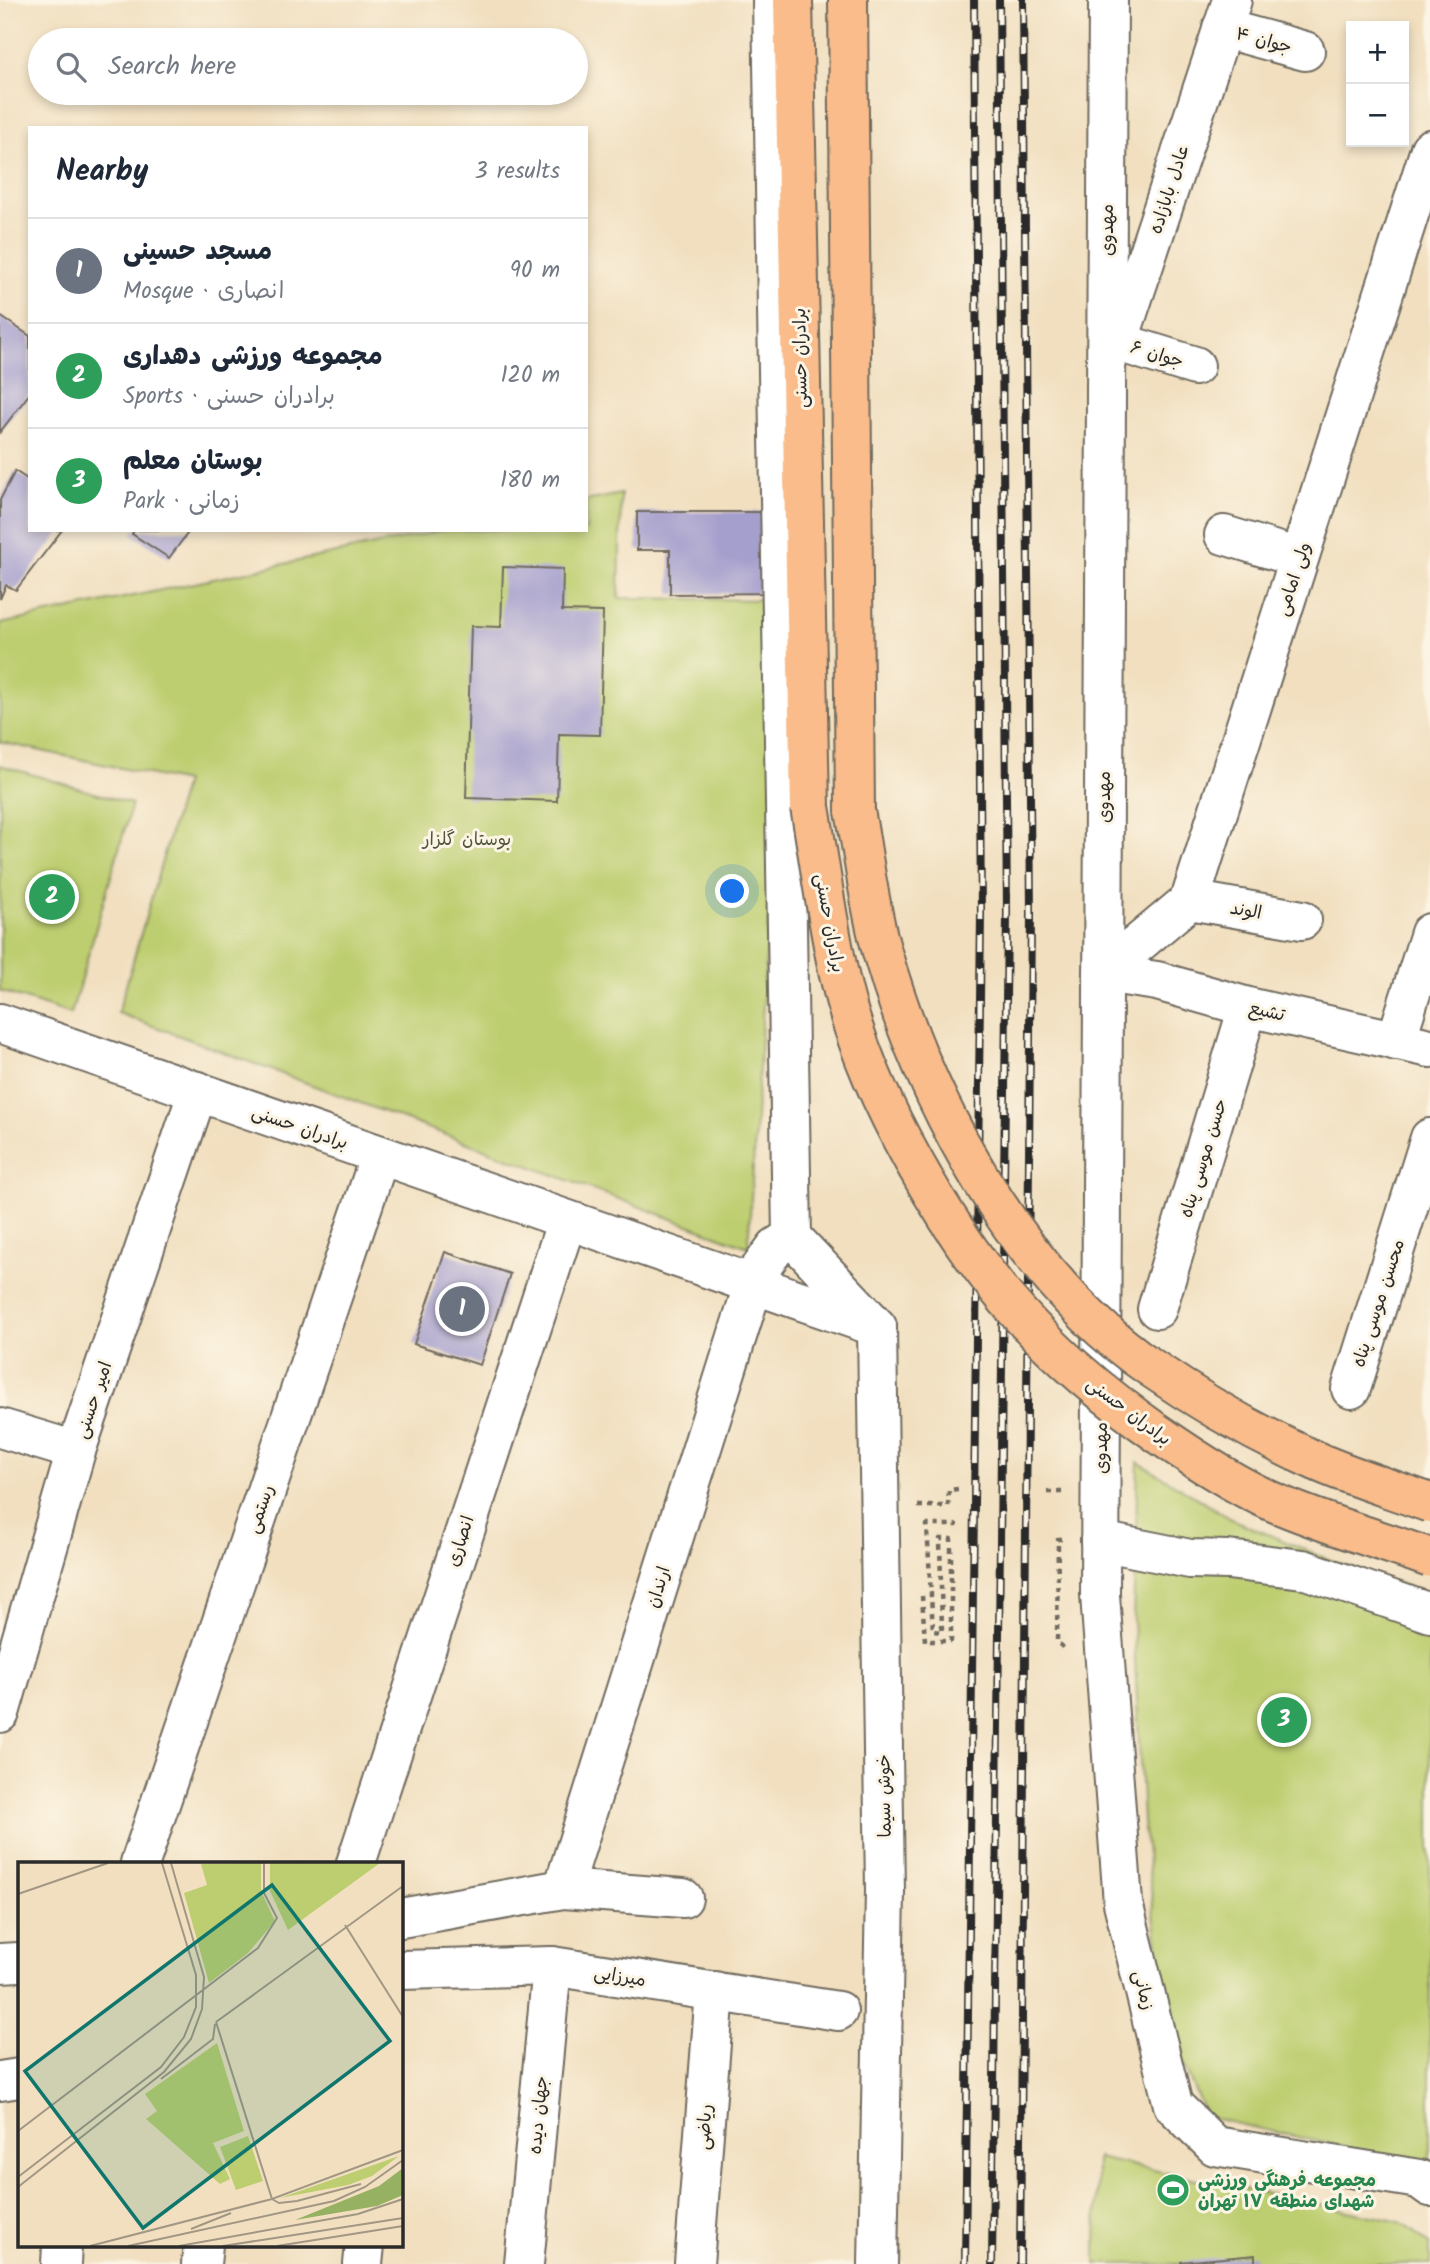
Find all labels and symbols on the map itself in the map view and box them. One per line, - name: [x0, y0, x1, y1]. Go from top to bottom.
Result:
- street label: جوان ۴: [1232, 20, 1295, 63]
- street label: عادل بابازاده: [1142, 141, 1199, 238]
- street label: مهدوی: [1094, 204, 1123, 256]
- street label: برادران حسنی: [786, 308, 817, 408]
- street label: جوان ۶: [1126, 334, 1187, 377]
- street label: ولی امامی: [1269, 539, 1320, 620]
- street label: مهدوی: [1091, 771, 1120, 823]
- park label: بوستان گلزار: [421, 826, 511, 855]
- pin: 2: [29, 871, 75, 923]
- street label: برادران حسنی: [806, 871, 852, 975]
- your location: [715, 874, 749, 908]
- street label: الوند: [1227, 894, 1264, 929]
- street label: تشیع: [1246, 994, 1288, 1031]
- street label: حسن موسی پناه: [1173, 1095, 1236, 1222]
- street label: برادران حسنی: [247, 1098, 352, 1158]
- street label: محسن موسی پناه: [1345, 1236, 1414, 1371]
- pin: 1: [439, 1283, 485, 1335]
- street label: امیر حسنی: [68, 1358, 121, 1443]
- street label: برادران حسنی: [1079, 1370, 1177, 1454]
- street label: مهدوی: [1088, 1422, 1117, 1474]
- street label: رستمی: [240, 1481, 283, 1538]
- street label: انصاری: [440, 1512, 483, 1571]
- street label: ارندان: [639, 1563, 679, 1612]
- pin: 3: [1261, 1694, 1307, 1746]
- street label: خوش سیما: [870, 1754, 901, 1838]
- inset map: [18, 1862, 402, 2246]
- street label: میرزایی: [592, 1959, 648, 1996]
- street label: زمانی: [1124, 1967, 1161, 2013]
- street label: جهان دیده: [522, 2075, 557, 2156]
- street label: ریاضی: [689, 2103, 722, 2151]
- place label: مجموعه فرهنگی ورزشی شهدای منطقه ۱۷ تهران: [1198, 2167, 1376, 2217]
- sports icon: مجموعه فرهنگی ورزشی شهدای منطقه ۱۷ تهران: [1154, 2171, 1192, 2209]

